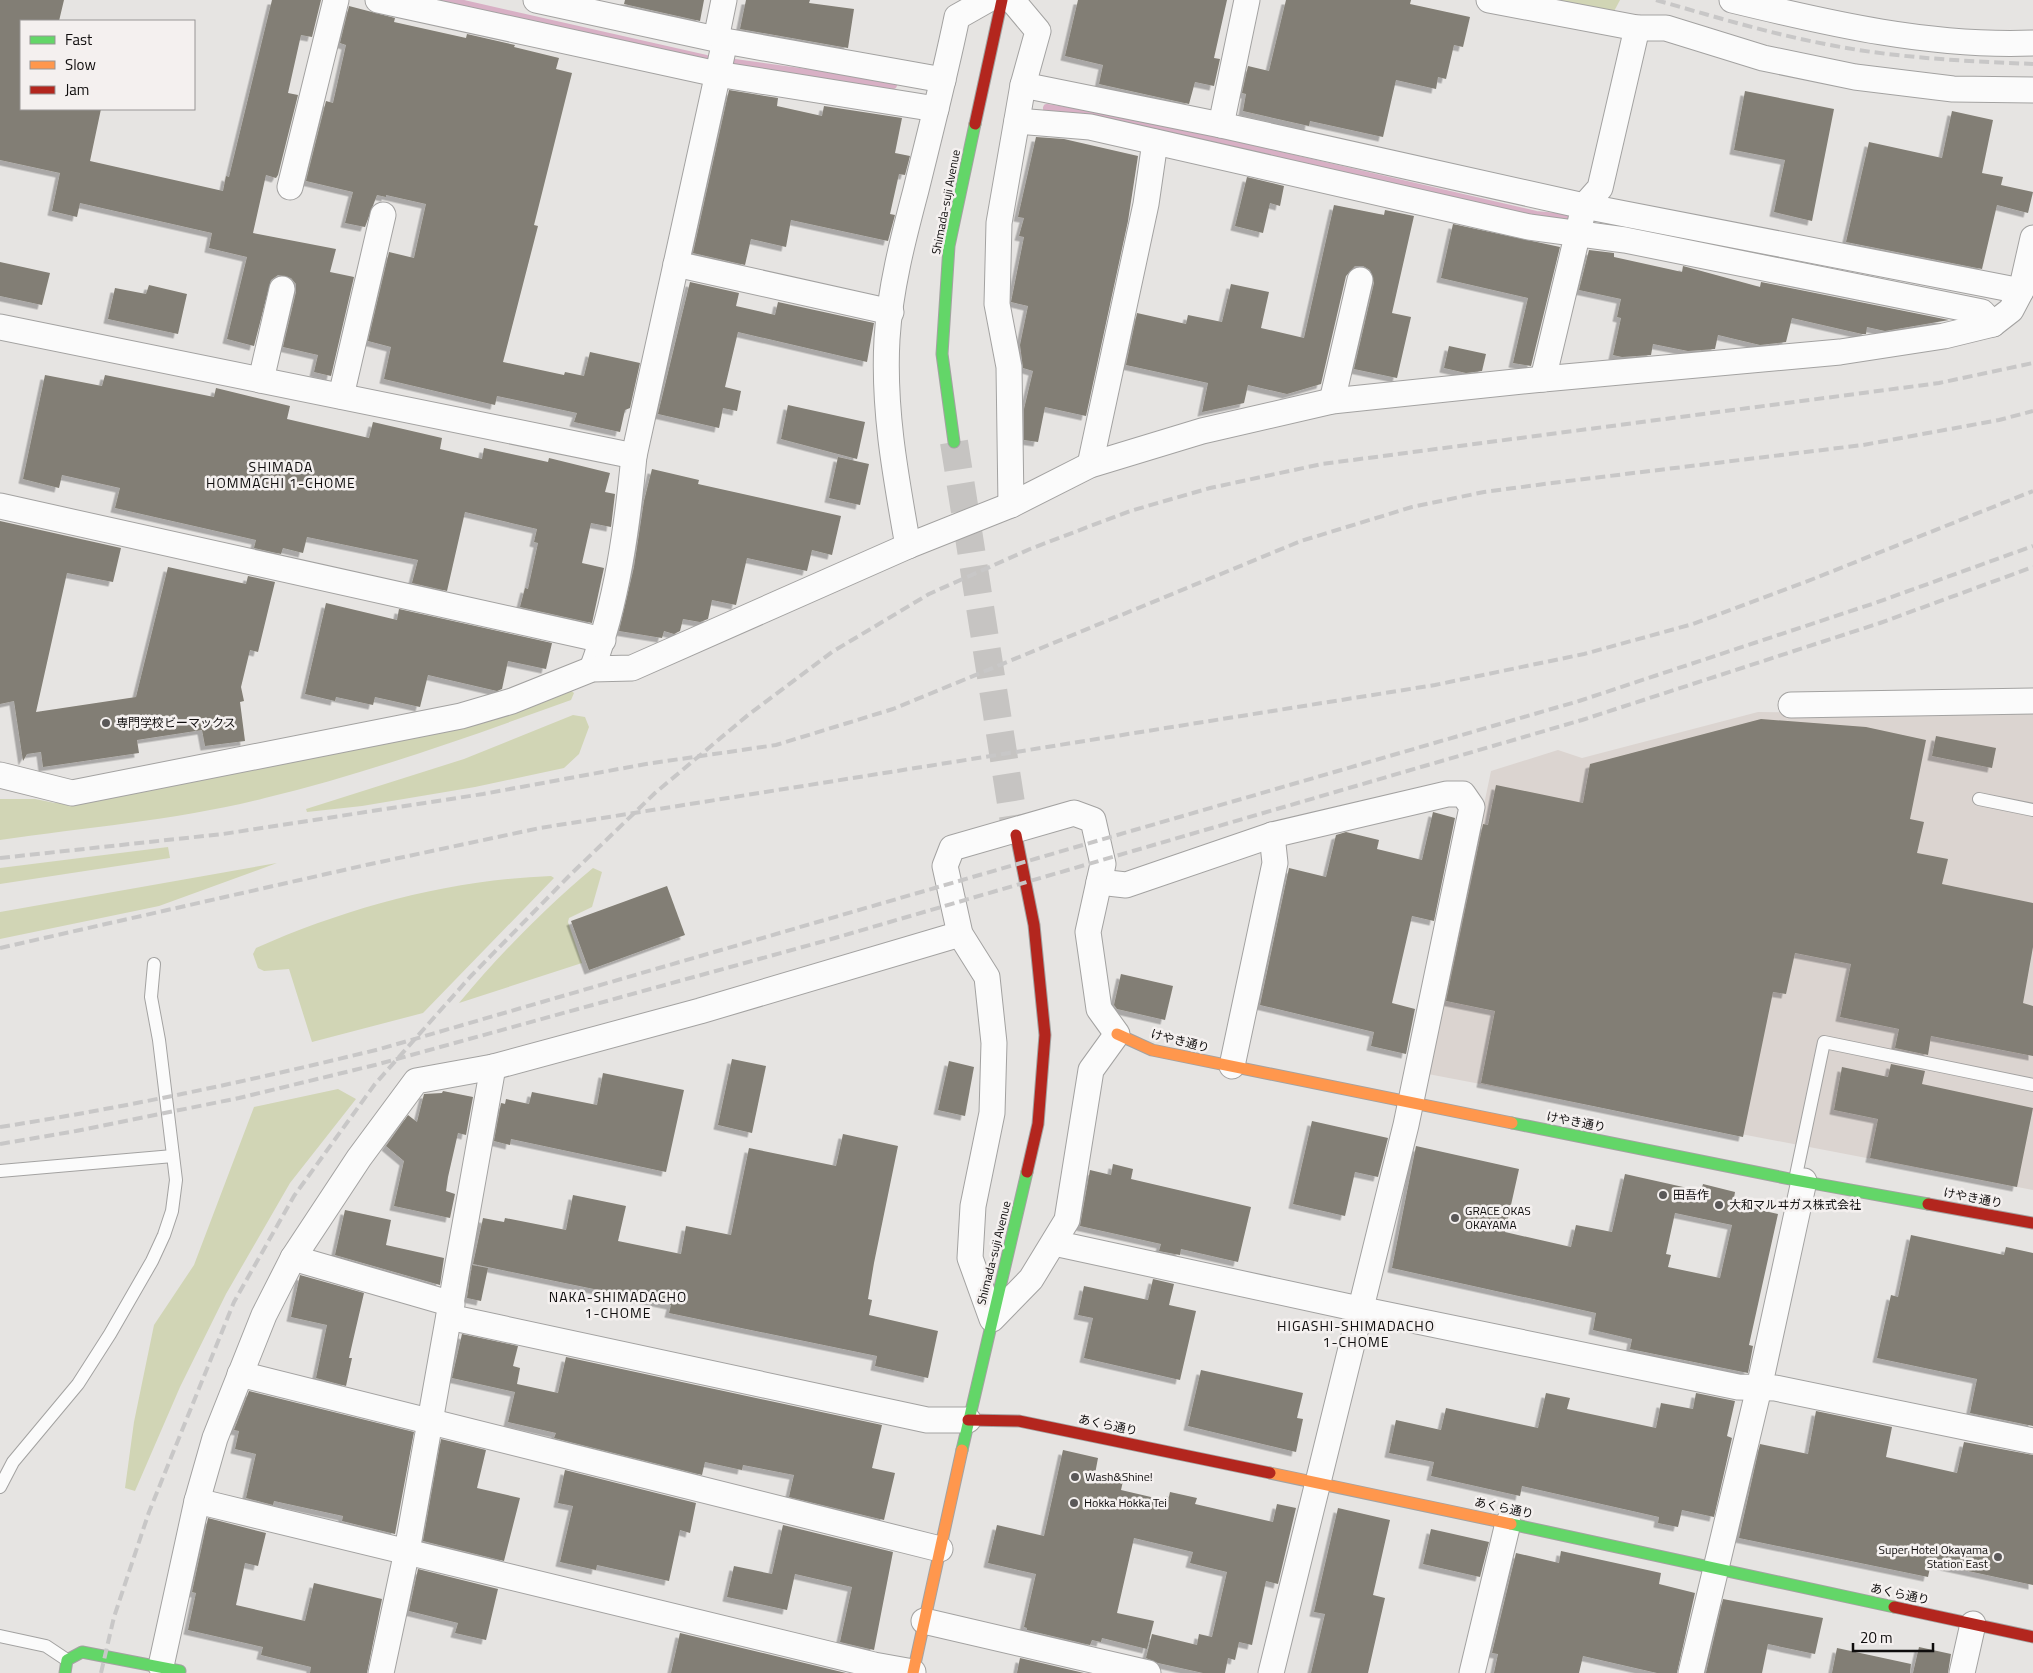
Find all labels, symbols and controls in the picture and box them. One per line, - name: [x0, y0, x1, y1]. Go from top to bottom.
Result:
- legend: [20, 20, 195, 110]
- text: Fast: [65, 28, 93, 51]
- text: Slow: [65, 53, 96, 76]
- text: Jam: [65, 78, 89, 101]
- street label: Shimada-suji Avenue: [926, 148, 965, 256]
- district label: SHIMADA HOMMACHI 1-CHOME: [206, 456, 356, 493]
- place label: 専門学校ビーマックス: [116, 713, 236, 732]
- marker: 専門学校ビーマックス: [100, 717, 112, 729]
- street label: けやき通り: [1149, 1024, 1212, 1057]
- street label: けやき通り: [1545, 1106, 1607, 1137]
- street label: けやき通り: [1942, 1182, 2004, 1213]
- place label: 田吾作: [1673, 1185, 1709, 1204]
- marker: 田吾作: [1657, 1189, 1669, 1201]
- place label: 大和マルヰガス株式会社: [1729, 1195, 1861, 1214]
- street label: Shimada-suji Avenue: [971, 1199, 1016, 1307]
- marker: 大和マルヰガス株式会社: [1713, 1199, 1725, 1211]
- place label: GRACE OKAS OKAYAMA: [1465, 1201, 1531, 1234]
- marker: GRACE OKAS OKAYAMA: [1449, 1212, 1461, 1224]
- district label: NAKA-SHIMADACHO 1-CHOME: [549, 1286, 687, 1323]
- district label: HIGASHI-SHIMADACHO 1-CHOME: [1277, 1315, 1435, 1352]
- street label: あくら通り: [1077, 1409, 1139, 1440]
- place label: Wash&Shine!: [1085, 1467, 1153, 1486]
- marker: Wash&Shine!: [1069, 1471, 1081, 1483]
- street label: あくら通り: [1473, 1492, 1535, 1523]
- place label: Hokka Hokka Tei: [1084, 1493, 1167, 1512]
- marker: Hokka Hokka Tei: [1068, 1497, 1080, 1509]
- place label: Super Hotel Okayama Station East: [1879, 1540, 1989, 1573]
- marker: Super Hotel Okayama Station East: [1992, 1551, 2004, 1563]
- street label: あくら通り: [1869, 1578, 1931, 1609]
- scale bar: [1853, 1620, 1933, 1652]
- text: 20 m: [1860, 1626, 1893, 1649]

